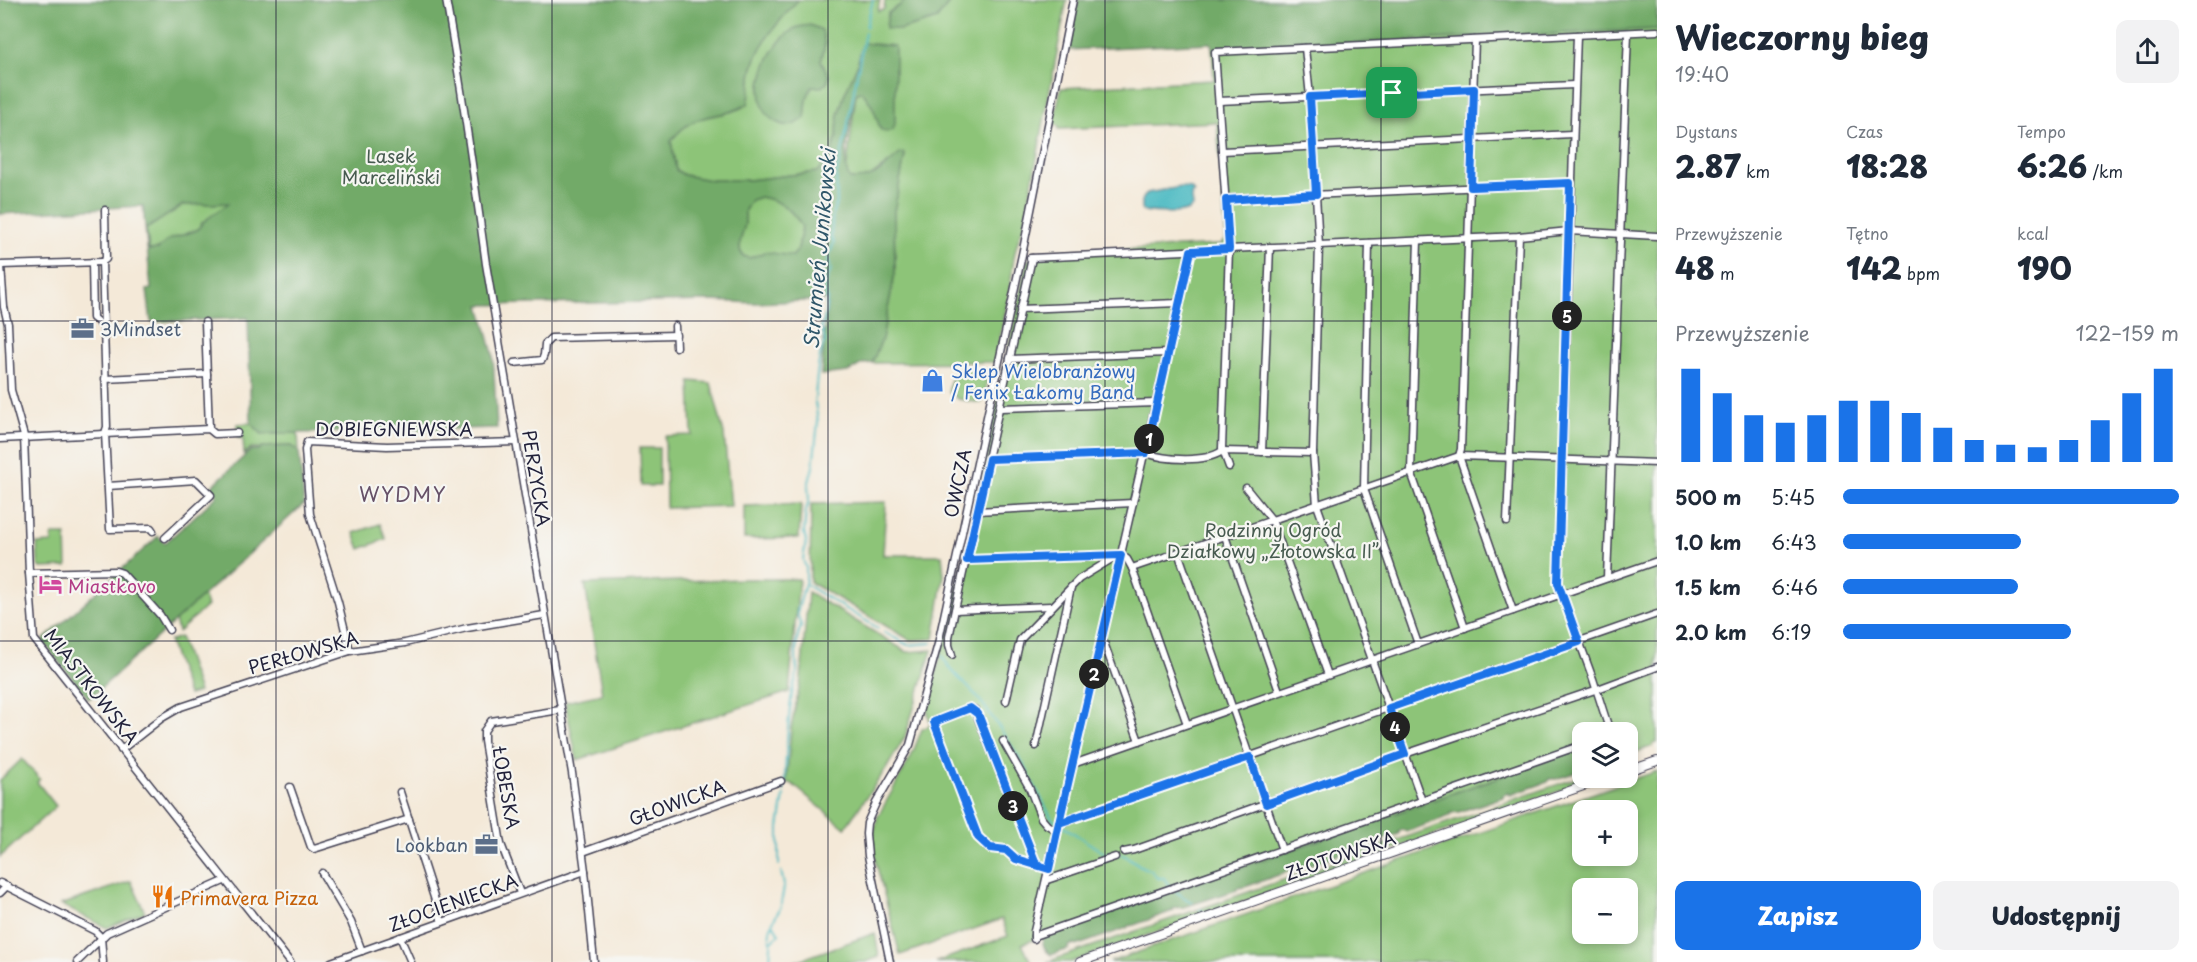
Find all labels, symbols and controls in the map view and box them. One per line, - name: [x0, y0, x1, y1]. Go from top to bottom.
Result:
- text: Wieczorny bieg: [1675, 11, 1929, 61]
- button: share: [2116, 20, 2179, 83]
- text: 19:40: [1675, 59, 1729, 89]
- pin: [1366, 67, 1417, 118]
- icon: arrive: [1375, 76, 1408, 109]
- text: Dystans: [1675, 119, 1738, 143]
- text: Czas: [1846, 119, 1883, 143]
- text: Tempo: [2017, 119, 2066, 143]
- park label: Lasek Marceliński: [342, 142, 440, 190]
- text: 2.87: [1675, 143, 1741, 188]
- text: 18:28: [1846, 143, 1928, 188]
- text: 6:26: [2017, 143, 2087, 188]
- water label: Strumień Junikowski: [795, 144, 843, 350]
- text: km: [1741, 159, 1770, 183]
- text: /km: [2087, 159, 2123, 183]
- text: Przewyższenie: [1675, 221, 1783, 245]
- text: Tętno: [1846, 221, 1888, 245]
- text: kcal: [2017, 221, 2049, 245]
- text: 48: [1675, 245, 1715, 290]
- text: 142: [1846, 245, 1902, 290]
- text: 190: [2017, 245, 2072, 290]
- text: m: [1715, 261, 1734, 285]
- text: bpm: [1902, 261, 1940, 285]
- pin: 5: [1552, 301, 1582, 331]
- text: 5: [1562, 304, 1572, 328]
- office icon: 3Mindset: [69, 315, 95, 341]
- place label: 3Mindset: [100, 315, 182, 342]
- text: Przewyższenie: [1675, 318, 1810, 348]
- text: 122–159 m: [2076, 318, 2179, 348]
- place label: Sklep Wielobranżowy / Fenix Łakomy Band: [951, 357, 1136, 405]
- shop icon: Sklep Wielobranżowy / Fenix Łakomy Band: [920, 367, 946, 393]
- street label: DOBIEGNIEWSKA: [315, 415, 473, 442]
- pin: 1: [1134, 424, 1164, 454]
- text: 1: [1145, 427, 1153, 451]
- street label: PERZYCKA: [516, 428, 558, 528]
- street label: OWCZA: [937, 446, 977, 520]
- district label: WYDMY: [359, 479, 447, 509]
- text: 500 m: [1675, 482, 1742, 512]
- text: 5:45: [1771, 482, 1815, 512]
- park label: Rodzinny Ogród Działkowy „Złotowska II”: [1167, 516, 1379, 564]
- text: 1.0 km: [1675, 527, 1742, 557]
- text: 6:43: [1771, 527, 1817, 557]
- hotel icon: Miastkovo: [37, 572, 63, 598]
- place label: Miastkovo: [68, 572, 156, 599]
- text: 1.5 km: [1675, 572, 1741, 602]
- text: 6:46: [1771, 572, 1818, 602]
- text: 2.0 km: [1675, 617, 1747, 647]
- text: 6:19: [1771, 617, 1811, 647]
- street label: MIASTKOWSKA: [38, 622, 146, 750]
- street label: PERŁOWSKA: [245, 623, 361, 681]
- pin: 2: [1079, 659, 1109, 689]
- text: 2: [1088, 662, 1100, 686]
- pin: 4: [1380, 712, 1410, 742]
- text: 4: [1390, 715, 1400, 739]
- map controls: [1572, 722, 1638, 944]
- button: layers: [1572, 722, 1638, 788]
- street label: ŁOBESKA: [486, 744, 528, 831]
- street label: GŁOWICKA: [625, 772, 729, 832]
- pin: 3: [998, 791, 1028, 821]
- text: 3: [1008, 794, 1018, 818]
- button: +: [1572, 800, 1638, 866]
- street label: ZŁOTOWSKA: [1281, 823, 1399, 887]
- place label: Lookban: [395, 831, 468, 858]
- office icon: Lookban: [473, 831, 499, 857]
- street label: ZŁOCIENIECKA: [385, 866, 522, 938]
- button: −: [1572, 878, 1638, 944]
- button: Zapisz: [1675, 881, 1921, 950]
- button: Udostępnij: [1933, 881, 2179, 950]
- restaurant icon: Primavera Pizza: [149, 884, 175, 910]
- place label: Primavera Pizza: [180, 884, 319, 911]

